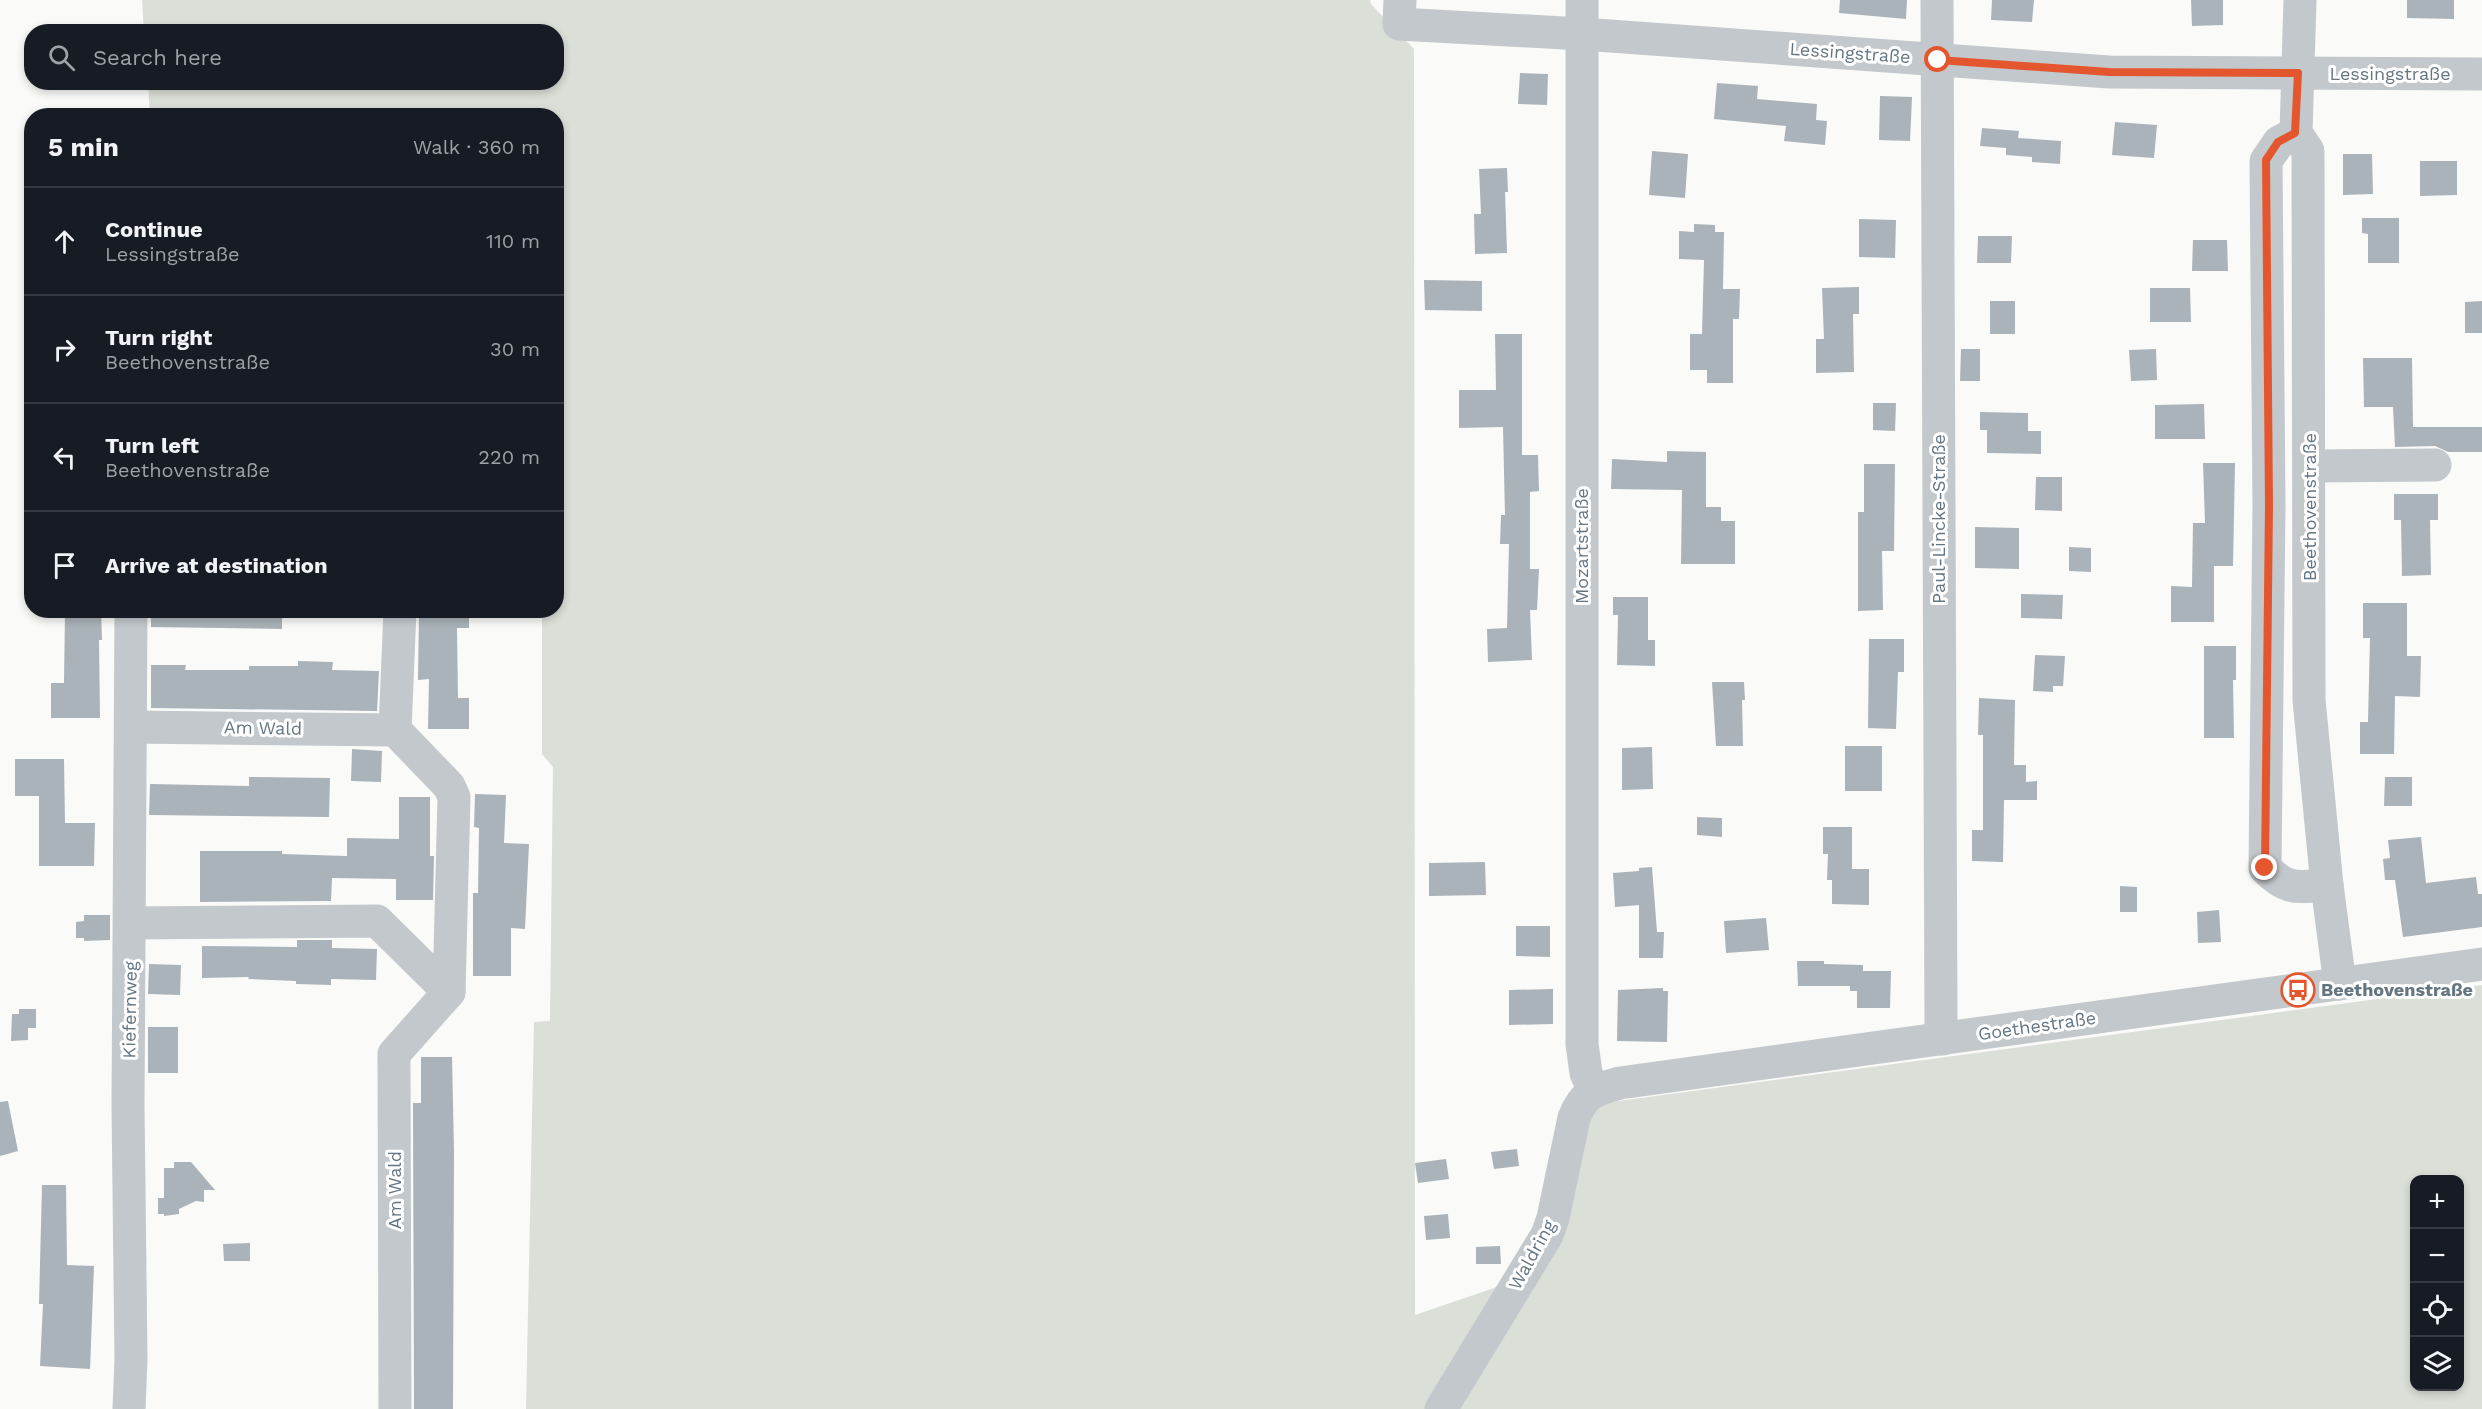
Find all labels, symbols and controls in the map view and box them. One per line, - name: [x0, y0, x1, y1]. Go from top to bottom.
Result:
- search box: [24, 24, 564, 90]
- street label: Lessingstraße: [1789, 38, 1911, 67]
- icon: search: [45, 41, 78, 74]
- text: Search here: [93, 45, 222, 70]
- route start: [1924, 46, 1950, 72]
- street label: Lessingstraße: [2329, 63, 2451, 84]
- text: 5 min: [48, 132, 119, 162]
- text: Walk · 360 m: [413, 135, 540, 159]
- text: Continue: [105, 217, 203, 242]
- icon: ahead: [48, 225, 81, 258]
- text: 110 m: [486, 229, 540, 253]
- text: Lessingstraße: [105, 242, 240, 266]
- text: Turn right: [105, 325, 212, 350]
- icon: right: [48, 333, 81, 366]
- text: 30 m: [490, 337, 540, 361]
- text: Beethovenstraße: [105, 350, 270, 374]
- text: Turn left: [105, 433, 199, 458]
- street label: Beethovenstraße: [2299, 433, 2320, 581]
- street label: Paul-Lincke-Straße: [1928, 434, 1949, 604]
- icon: left: [48, 441, 81, 474]
- text: 220 m: [478, 445, 540, 469]
- text: Beethovenstraße: [105, 458, 270, 482]
- street label: Mozartstraße: [1571, 488, 1592, 604]
- icon: arrive: [48, 549, 81, 582]
- text: Arrive at destination: [105, 553, 328, 578]
- street label: Am Wald: [224, 716, 302, 739]
- route end: [2251, 854, 2277, 880]
- street label: Kiefernweg: [118, 961, 141, 1059]
- bus stop icon: Beethovenstraße: [2280, 972, 2316, 1008]
- place label: Beethovenstraße: [2321, 979, 2473, 1000]
- street label: Goethestraße: [1977, 1007, 2097, 1044]
- street label: Am Wald: [384, 1151, 405, 1229]
- map controls: [2410, 1175, 2464, 1391]
- button: +: [2410, 1175, 2464, 1229]
- street label: Waldring: [1504, 1216, 1559, 1293]
- button: −: [2410, 1229, 2464, 1283]
- button: locate: [2410, 1283, 2464, 1337]
- button: layers: [2410, 1337, 2464, 1391]

